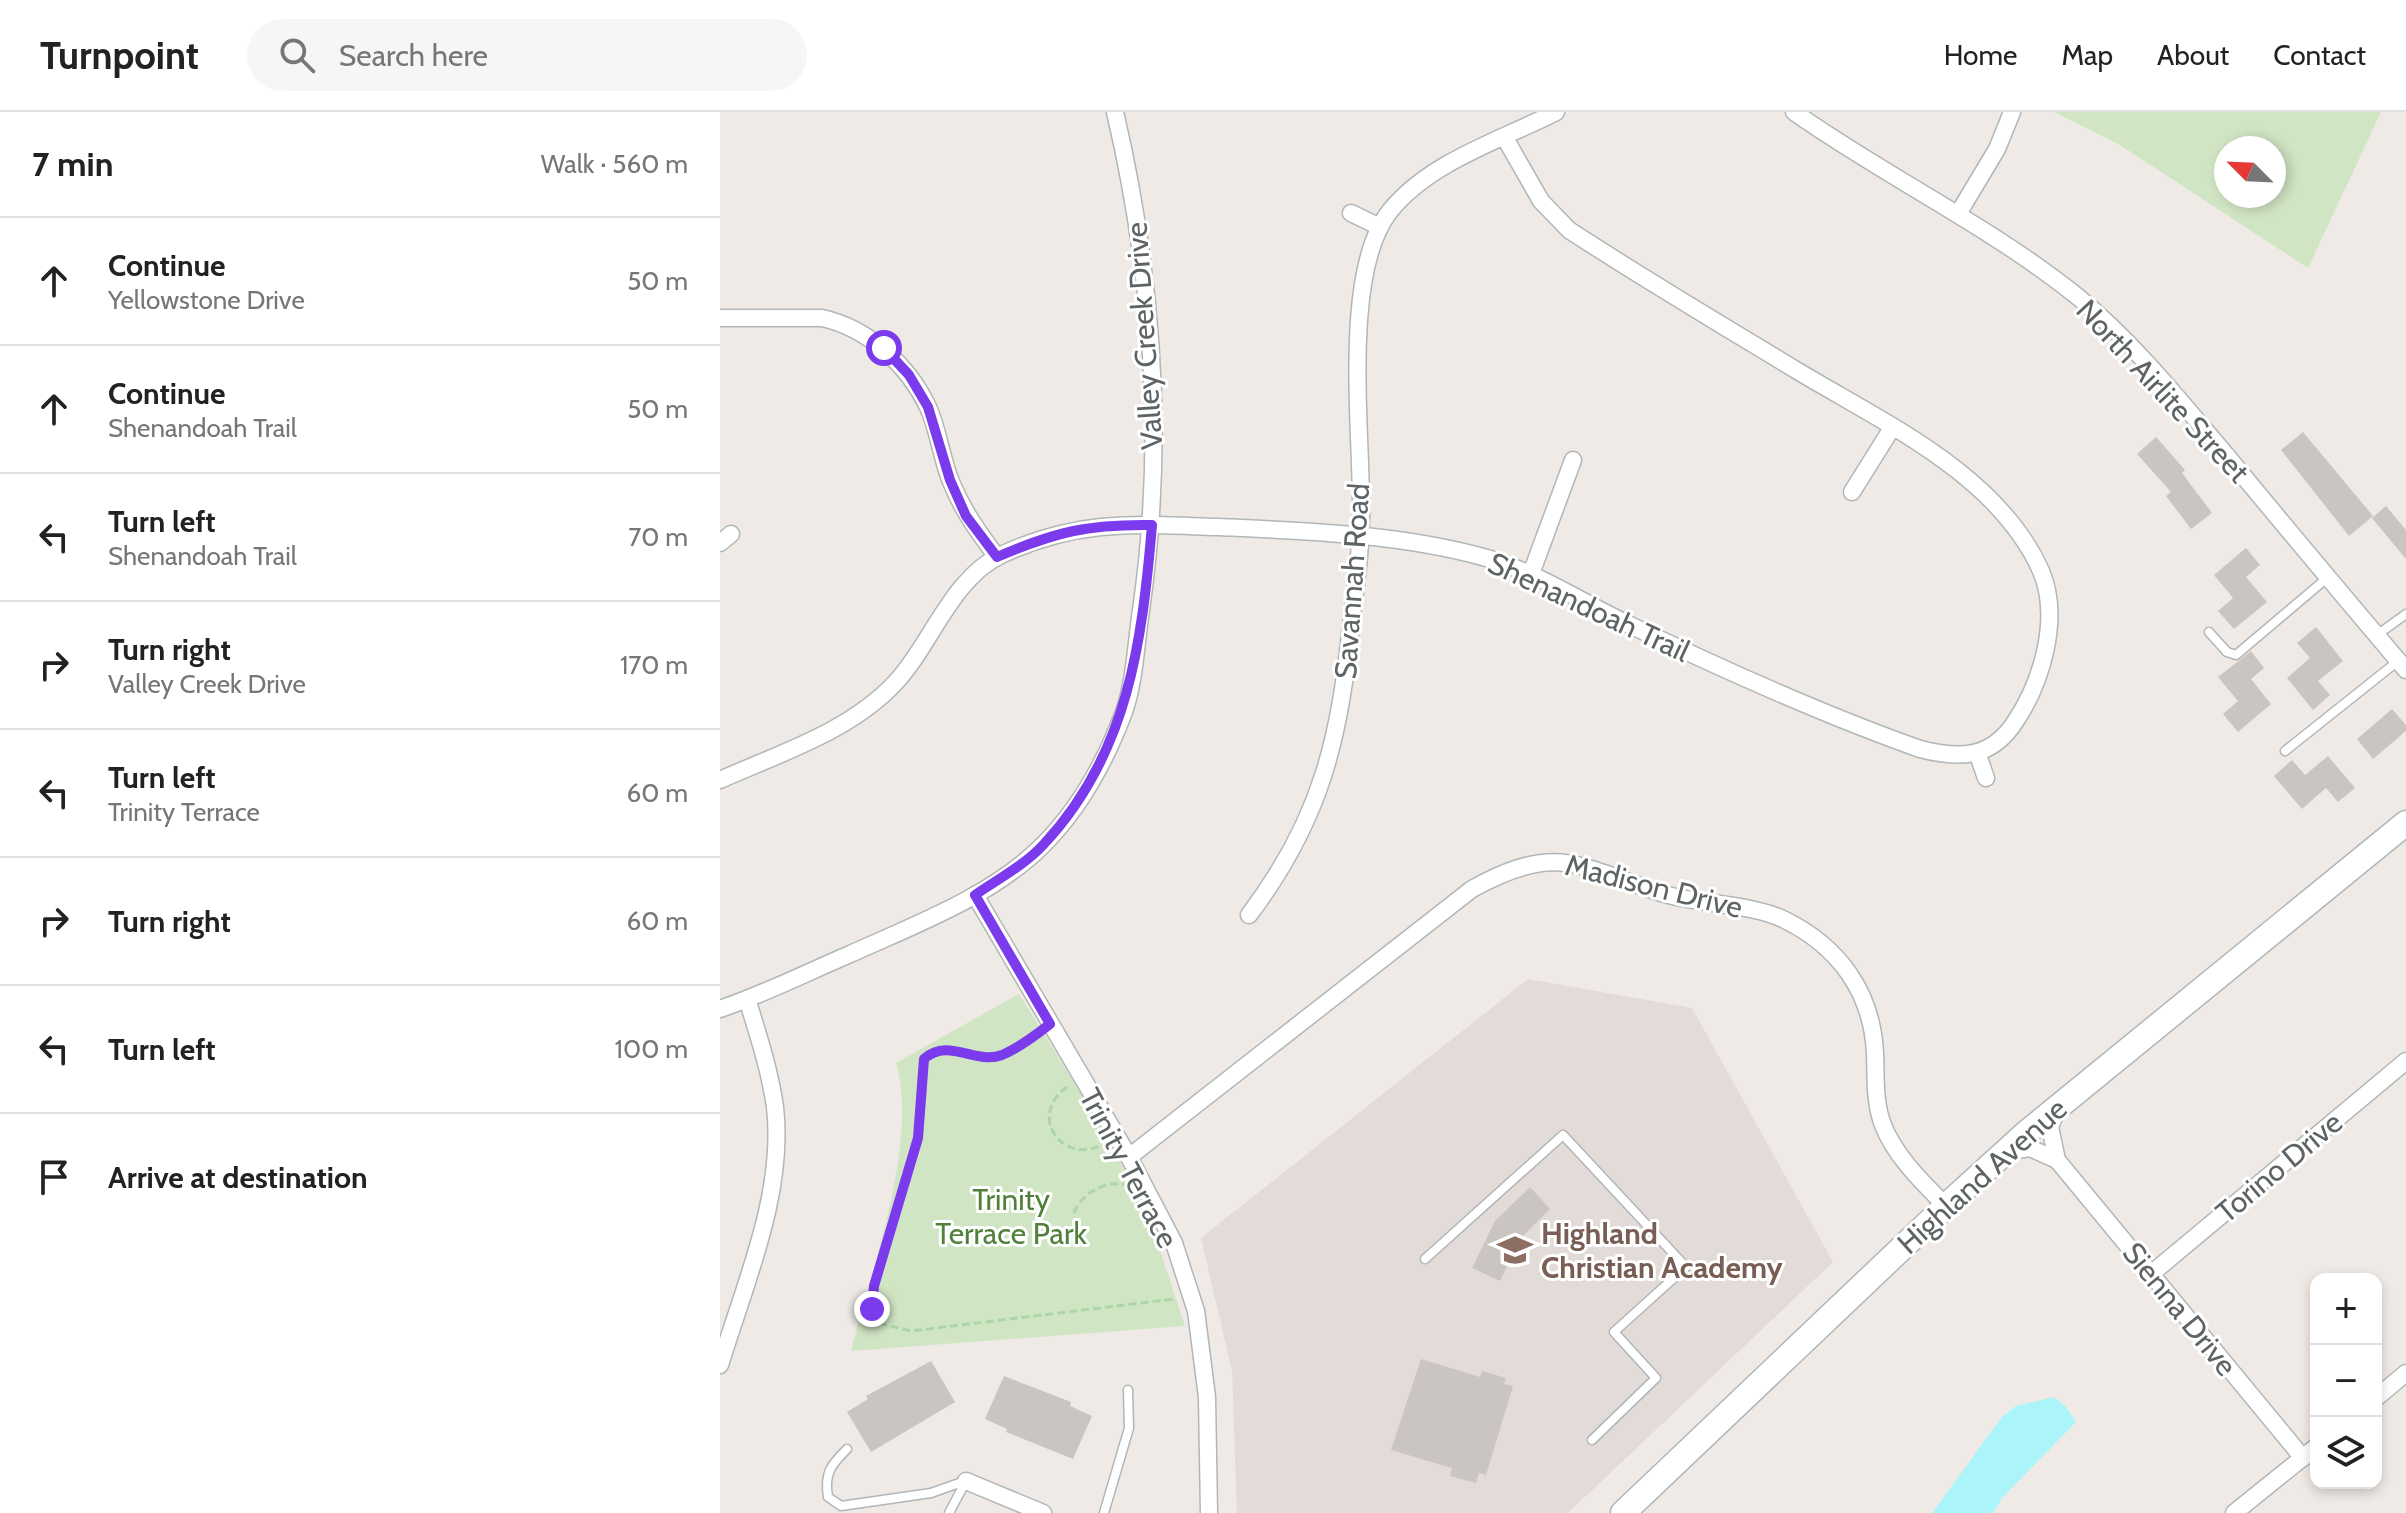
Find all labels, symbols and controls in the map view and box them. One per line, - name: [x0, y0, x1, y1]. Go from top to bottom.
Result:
- search box: [247, 19, 807, 91]
- text: Turnpoint: [40, 32, 199, 79]
- icon: search: [275, 33, 319, 77]
- text: Search here: [339, 37, 488, 74]
- text: Home: [1944, 38, 2017, 72]
- text: Map: [2061, 38, 2113, 72]
- text: About: [2157, 38, 2229, 72]
- text: Contact: [2273, 38, 2366, 72]
- north arrow: [2214, 136, 2286, 208]
- text: 7 min: [32, 143, 113, 185]
- text: Walk · 560 m: [541, 148, 688, 180]
- street label: Valley Creek Drive: [1118, 221, 1170, 451]
- text: Continue: [108, 247, 225, 284]
- icon: ahead: [32, 259, 76, 303]
- text: 50 m: [627, 265, 688, 297]
- text: Yellowstone Drive: [108, 284, 305, 316]
- street label: North Airlite Street: [2069, 292, 2257, 490]
- route start: [866, 330, 902, 366]
- text: Continue: [108, 375, 225, 412]
- icon: ahead: [32, 387, 76, 431]
- text: 50 m: [627, 393, 688, 425]
- text: Shenandoah Trail: [108, 412, 297, 444]
- street label: Savannah Road: [1327, 482, 1377, 680]
- text: Turn left: [108, 503, 216, 540]
- icon: left: [32, 515, 76, 559]
- text: 70 m: [628, 521, 688, 553]
- text: Shenandoah Trail: [108, 540, 297, 572]
- street label: Shenandoah Trail: [1482, 544, 1696, 670]
- text: Turn right: [108, 631, 231, 668]
- icon: right: [32, 643, 76, 687]
- text: 170 m: [620, 649, 688, 681]
- text: Valley Creek Drive: [108, 668, 306, 700]
- text: Turn left: [108, 759, 216, 796]
- icon: left: [32, 771, 76, 815]
- text: 60 m: [626, 777, 688, 809]
- text: Trinity Terrace: [108, 796, 260, 828]
- street label: Madison Drive: [1562, 846, 1746, 926]
- icon: right: [32, 899, 76, 943]
- text: Turn right: [108, 903, 231, 940]
- text: 60 m: [626, 905, 688, 937]
- icon: left: [32, 1027, 76, 1071]
- text: Turn left: [108, 1031, 216, 1068]
- text: 100 m: [615, 1033, 688, 1065]
- street label: Trinity Terrace: [1072, 1082, 1186, 1254]
- street label: Highland Avenue: [1890, 1090, 2074, 1262]
- street label: Torino Drive: [2208, 1104, 2350, 1230]
- icon: arrive: [32, 1155, 76, 1199]
- text: Arrive at destination: [108, 1159, 368, 1196]
- park label: Trinity Terrace Park: [935, 1181, 1087, 1252]
- place label: Highland Christian Academy: [1541, 1215, 1784, 1286]
- school or university icon: Highland Christian Academy: [1496, 1231, 1534, 1269]
- street label: Sienna Drive: [2115, 1235, 2245, 1383]
- map controls: [2310, 1273, 2382, 1489]
- button: +: [2310, 1273, 2382, 1345]
- route end: [854, 1291, 890, 1327]
- button: −: [2310, 1345, 2382, 1417]
- button: layers: [2310, 1417, 2382, 1489]

